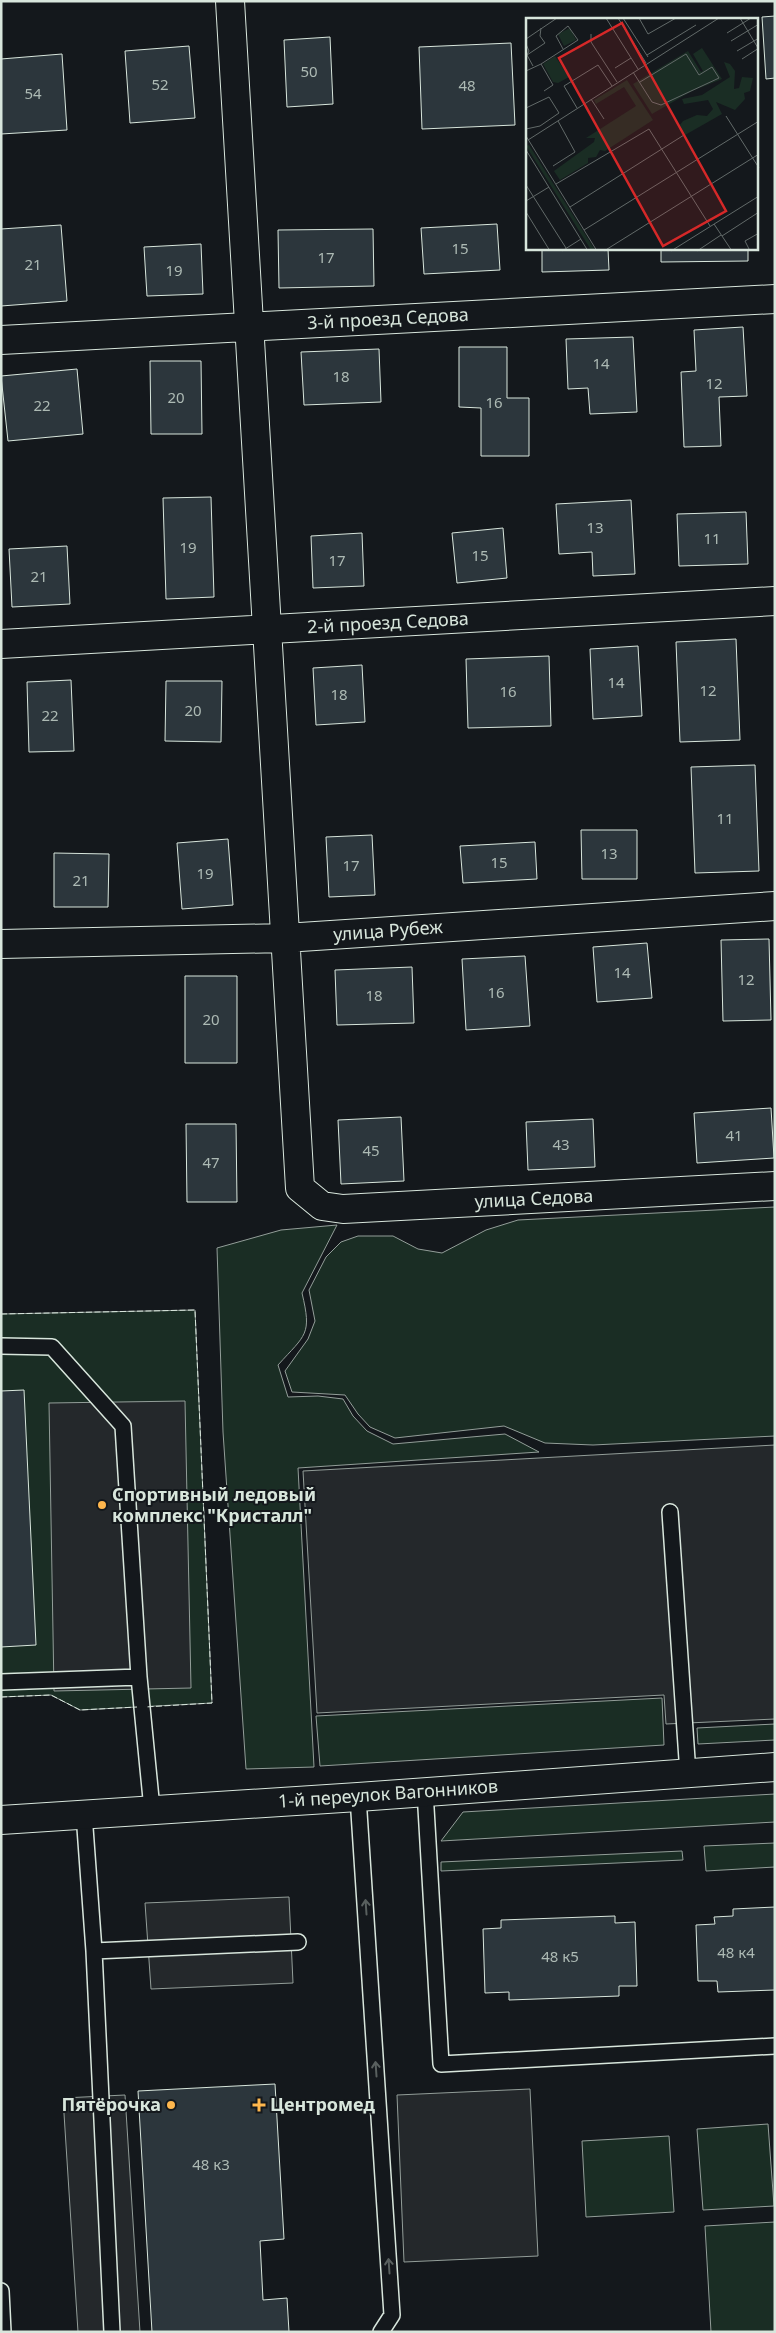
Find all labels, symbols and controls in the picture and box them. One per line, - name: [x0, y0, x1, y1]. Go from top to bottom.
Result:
- inset map: [526, 18, 758, 250]
- house number: 50: [300, 61, 318, 81]
- house number: 52: [151, 74, 169, 94]
- house number: 48: [458, 75, 476, 95]
- house number: 54: [24, 83, 42, 103]
- house number: 15: [451, 238, 469, 258]
- house number: 17: [317, 247, 335, 267]
- house number: 21: [24, 254, 42, 274]
- house number: 19: [165, 260, 183, 280]
- street label: 3-й проезд Седова: [307, 302, 469, 334]
- house number: 14: [592, 353, 610, 373]
- house number: 18: [332, 366, 350, 386]
- house number: 12: [705, 373, 723, 393]
- house number: 20: [167, 387, 185, 407]
- house number: 16: [485, 392, 503, 412]
- house number: 22: [33, 395, 51, 415]
- house number: 13: [586, 517, 604, 537]
- house number: 11: [703, 528, 721, 548]
- house number: 19: [179, 537, 197, 557]
- house number: 15: [471, 545, 489, 565]
- house number: 17: [328, 550, 346, 570]
- house number: 21: [30, 566, 48, 586]
- street label: 2-й проезд Седова: [307, 606, 469, 638]
- house number: 14: [607, 672, 625, 692]
- house number: 12: [699, 680, 717, 700]
- house number: 16: [499, 681, 517, 701]
- house number: 18: [330, 684, 348, 704]
- house number: 20: [184, 700, 202, 720]
- house number: 22: [41, 705, 59, 725]
- house number: 11: [716, 808, 734, 828]
- house number: 13: [600, 843, 618, 863]
- house number: 15: [490, 852, 508, 872]
- house number: 17: [342, 855, 360, 875]
- house number: 19: [196, 863, 214, 883]
- house number: 21: [72, 870, 90, 890]
- street label: улица Рубеж: [332, 914, 444, 946]
- house number: 14: [613, 962, 631, 982]
- house number: 12: [737, 969, 755, 989]
- house number: 16: [487, 982, 505, 1002]
- house number: 18: [365, 985, 383, 1005]
- house number: 20: [202, 1009, 220, 1029]
- house number: 41: [725, 1125, 743, 1145]
- house number: 43: [552, 1134, 570, 1154]
- house number: 45: [362, 1140, 380, 1160]
- house number: 47: [202, 1152, 220, 1172]
- street label: улица Седова: [474, 1183, 594, 1213]
- place label: Спортивный ледовый комплекс "Кристалл": [112, 1482, 316, 1527]
- marker: Спортивный ледовый комплекс "Кристалл": [96, 1499, 108, 1511]
- street label: 1-й переулок Вагонников: [277, 1773, 499, 1813]
- one-way arrow: [361, 1899, 370, 1915]
- house number: 48 к4: [717, 1942, 755, 1962]
- house number: 48 к5: [541, 1946, 579, 1966]
- one-way arrow: [372, 2061, 381, 2077]
- place label: Пятёрочка: [62, 2092, 161, 2116]
- place label: Центромед: [270, 2092, 375, 2116]
- marker: Центромед: [252, 2098, 266, 2112]
- marker: Пятёрочка: [165, 2099, 177, 2111]
- house number: 48 к3: [192, 2154, 230, 2174]
- one-way arrow: [385, 2258, 394, 2274]

